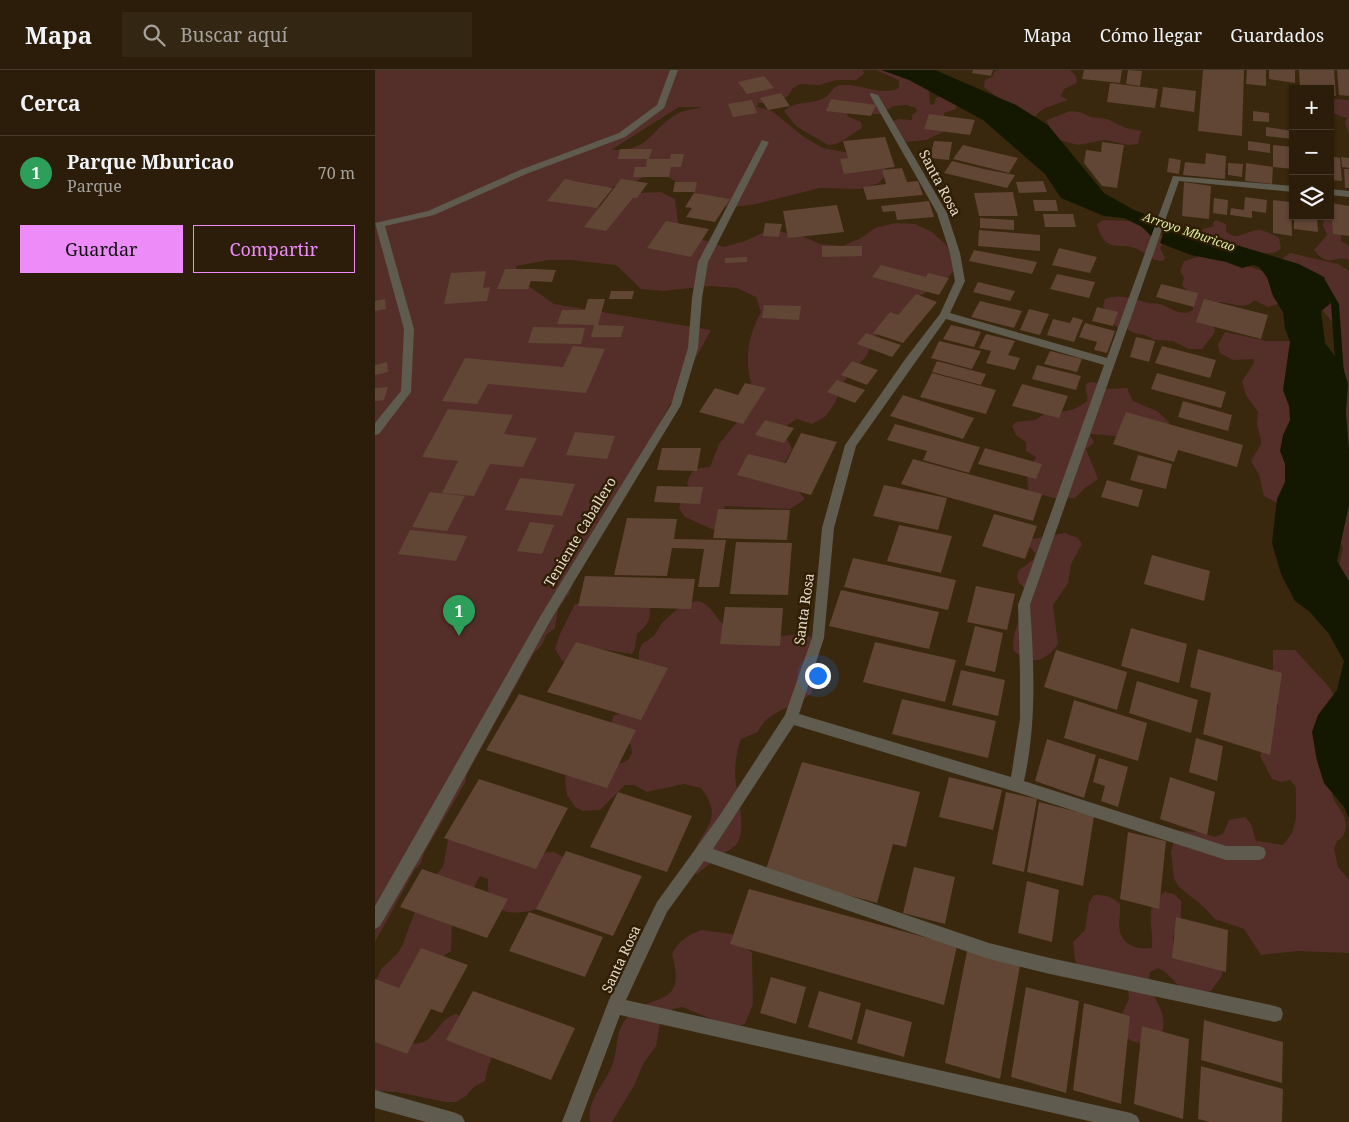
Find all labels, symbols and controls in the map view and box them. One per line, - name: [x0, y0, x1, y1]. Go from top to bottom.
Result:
- search box: [122, 12, 472, 57]
- text: Mapa: [25, 18, 92, 51]
- icon: search: [140, 21, 168, 49]
- text: Buscar aquí: [180, 22, 288, 48]
- text: Mapa: [1024, 23, 1072, 47]
- text: Cómo llegar: [1100, 23, 1202, 47]
- text: Guardados: [1230, 23, 1324, 47]
- map controls: [1289, 85, 1334, 220]
- button: +: [1289, 85, 1334, 130]
- text: Cerca: [20, 89, 81, 117]
- button: −: [1289, 130, 1334, 175]
- street label: Santa Rosa: [915, 146, 966, 219]
- text: Parque Mburicao: [67, 149, 234, 175]
- text: 1: [31, 162, 41, 184]
- text: 70 m: [318, 162, 355, 184]
- text: Parque: [67, 175, 122, 197]
- button: layers: [1289, 175, 1334, 220]
- water label: Arroyo Mburicao: [1140, 207, 1238, 255]
- button: Guardar: [20, 225, 183, 273]
- button: Compartir: [193, 225, 355, 273]
- street label: Teniente Caballero: [539, 473, 620, 590]
- street label: Santa Rosa: [789, 572, 818, 646]
- pin: 1: [443, 595, 475, 636]
- your location: [805, 663, 831, 689]
- street label: Santa Rosa: [597, 922, 645, 996]

